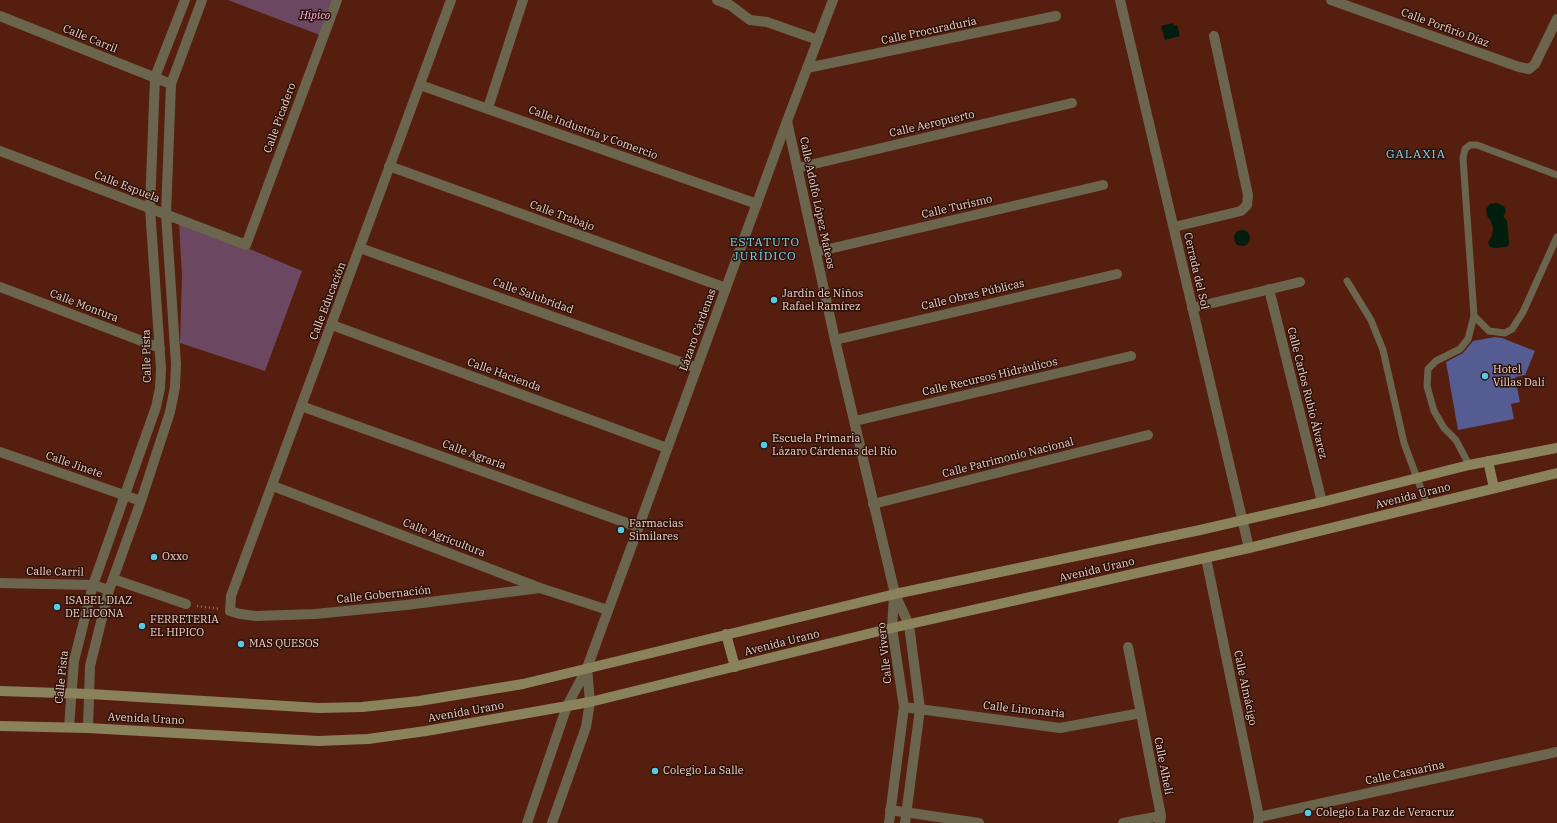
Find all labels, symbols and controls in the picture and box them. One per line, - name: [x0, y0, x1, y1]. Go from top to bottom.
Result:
- street label: Calle Porfirio Díaz: [1399, 6, 1491, 50]
- park label: Hipico: [300, 9, 330, 23]
- street label: Calle Procuraduría: [880, 14, 978, 48]
- street label: Calle Carril: [61, 22, 119, 56]
- street label: Calle Picadero: [261, 81, 299, 155]
- street label: Calle Industria y Comercio: [526, 103, 660, 163]
- street label: Calle Aeropuerto: [888, 108, 976, 140]
- street label: Calle Adolfo López Mateos: [797, 136, 837, 270]
- district label: GALAXIA: [1386, 148, 1446, 162]
- street label: Calle Espuela: [92, 168, 162, 206]
- street label: Calle Turismo: [920, 192, 994, 222]
- street label: Calle Trabajo: [528, 198, 596, 234]
- street label: Cerrada del Sol: [1181, 231, 1211, 311]
- district label: ESTATUTO JURÍDICO: [730, 236, 800, 264]
- street label: Calle Educación: [307, 260, 349, 342]
- street label: Calle Salubridad: [491, 275, 575, 317]
- street label: Calle Obras Públicas: [920, 277, 1026, 313]
- street label: Calle Montura: [48, 287, 120, 325]
- street label: Lázaro Cárdenas: [677, 287, 719, 373]
- place label: Jardín de Niños Rafael Ramírez: [782, 287, 863, 313]
- marker: Jardín de Niños Rafael Ramírez: [769, 295, 779, 305]
- street label: Calle Carlos Rubio Álvarez: [1284, 326, 1330, 460]
- street label: Calle Pista: [140, 329, 154, 383]
- street label: Calle Recursos Hidráulicos: [921, 355, 1059, 399]
- street label: Calle Hacienda: [465, 356, 543, 394]
- place label: Hotel Villas Dalí: [1493, 363, 1545, 389]
- marker: Hotel Villas Dalí: [1480, 371, 1490, 381]
- place label: Escuela Primaria Lázaro Cárdenas del Río: [772, 432, 897, 458]
- street label: Calle Patrimonio Nacional: [941, 435, 1075, 481]
- street label: Calle Agraria: [440, 437, 508, 473]
- marker: Escuela Primaria Lázaro Cárdenas del Río: [759, 440, 769, 450]
- street label: Calle Jinete: [44, 449, 104, 481]
- street label: Avenida Urano: [1374, 480, 1452, 512]
- street label: Calle Agricultura: [401, 516, 487, 560]
- place label: Farmacias Similares: [629, 517, 683, 543]
- marker: Farmacias Similares: [616, 525, 626, 535]
- place label: Oxxo: [162, 550, 188, 564]
- marker: Oxxo: [149, 552, 159, 562]
- street label: Avenida Urano: [1058, 555, 1136, 585]
- street label: Calle Carril: [26, 565, 84, 579]
- street label: Calle Gobernación: [336, 583, 432, 607]
- place label: ISABEL DIAZ DE LICONA: [65, 594, 132, 620]
- marker: ISABEL DIAZ DE LICONA: [52, 602, 62, 612]
- place label: FERRETERIA EL HIPICO: [150, 613, 219, 639]
- marker: FERRETERIA EL HIPICO: [137, 621, 147, 631]
- street label: Calle Vivero: [875, 622, 895, 684]
- street label: Avenida Urano: [743, 627, 821, 659]
- place label: MAS QUESOS: [249, 637, 319, 651]
- marker: MAS QUESOS: [236, 639, 246, 649]
- street label: Calle Almácigo: [1231, 649, 1259, 727]
- street label: Calle Pista: [53, 650, 71, 704]
- street label: Avenida Urano: [427, 699, 505, 725]
- street label: Calle Limonaria: [982, 699, 1066, 721]
- street label: Avenida Urano: [107, 710, 185, 728]
- street label: Calle Alhelí: [1151, 736, 1175, 796]
- street label: Calle Casuarina: [1364, 758, 1446, 788]
- place label: Colegio La Salle: [663, 764, 744, 778]
- marker: Colegio La Salle: [650, 766, 660, 776]
- place label: Colegio La Paz de Veracruz: [1316, 806, 1454, 820]
- marker: Colegio La Paz de Veracruz: [1303, 808, 1313, 818]

